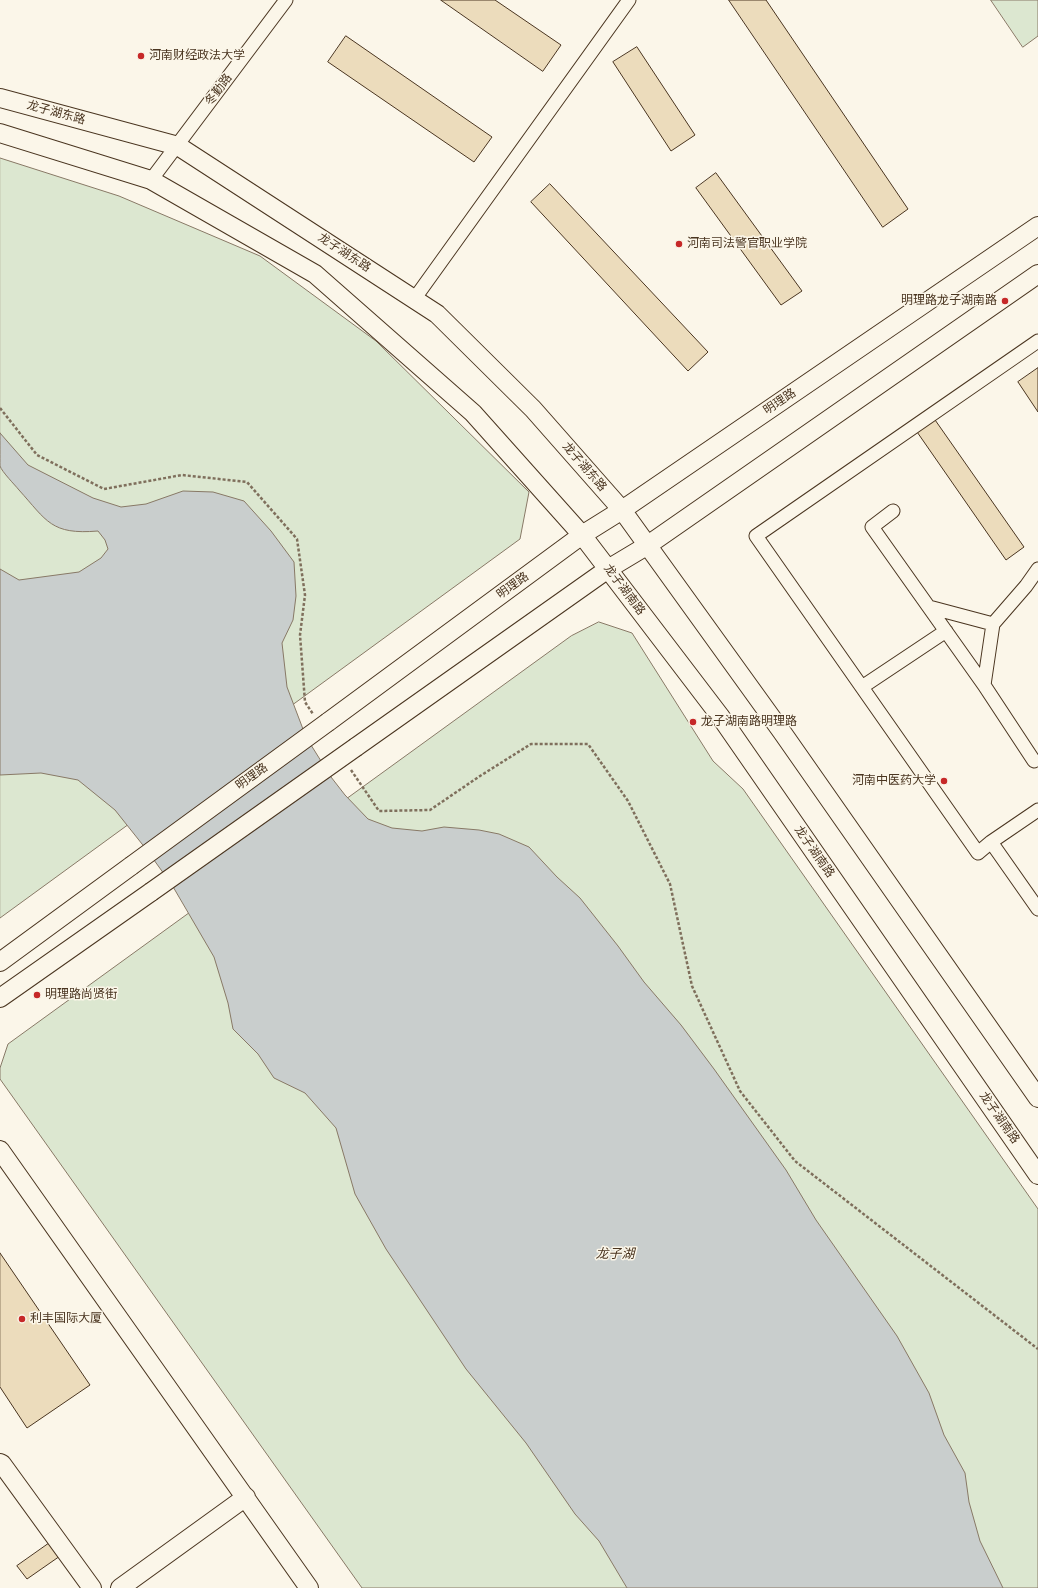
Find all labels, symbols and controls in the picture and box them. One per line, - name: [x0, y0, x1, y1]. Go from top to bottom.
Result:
- place label: 河南财经政法大学: [149, 49, 245, 63]
- marker: 河南财经政法大学: [136, 51, 146, 61]
- street label: 冬勤路: [202, 71, 236, 109]
- street label: 龙子湖东路: [25, 98, 87, 128]
- street label: 龙子湖东路: [315, 231, 373, 275]
- place label: 河南司法警官职业学院: [687, 237, 807, 251]
- marker: 河南司法警官职业学院: [674, 239, 684, 249]
- place label: 明理路龙子湖南路: [901, 294, 997, 308]
- marker: 明理路龙子湖南路: [1000, 296, 1010, 306]
- street label: 明理路: [761, 386, 799, 418]
- street label: 龙子湖东路: [559, 440, 609, 494]
- street label: 龙子湖南路: [600, 562, 648, 618]
- street label: 明理路: [494, 570, 532, 602]
- place label: 龙子湖南路明理路: [701, 715, 797, 729]
- marker: 龙子湖南路明理路: [688, 717, 698, 727]
- street label: 明理路: [233, 761, 271, 793]
- place label: 河南中医药大学: [852, 774, 936, 788]
- marker: 河南中医药大学: [939, 776, 949, 786]
- street label: 龙子湖南路: [791, 823, 837, 881]
- place label: 明理路尚贤街: [45, 988, 117, 1002]
- marker: 明理路尚贤街: [32, 990, 42, 1000]
- street label: 龙子湖南路: [976, 1089, 1022, 1147]
- water label: 龙子湖: [596, 1247, 634, 1263]
- place label: 利丰国际大厦: [30, 1312, 102, 1326]
- marker: 利丰国际大厦: [17, 1314, 27, 1324]

